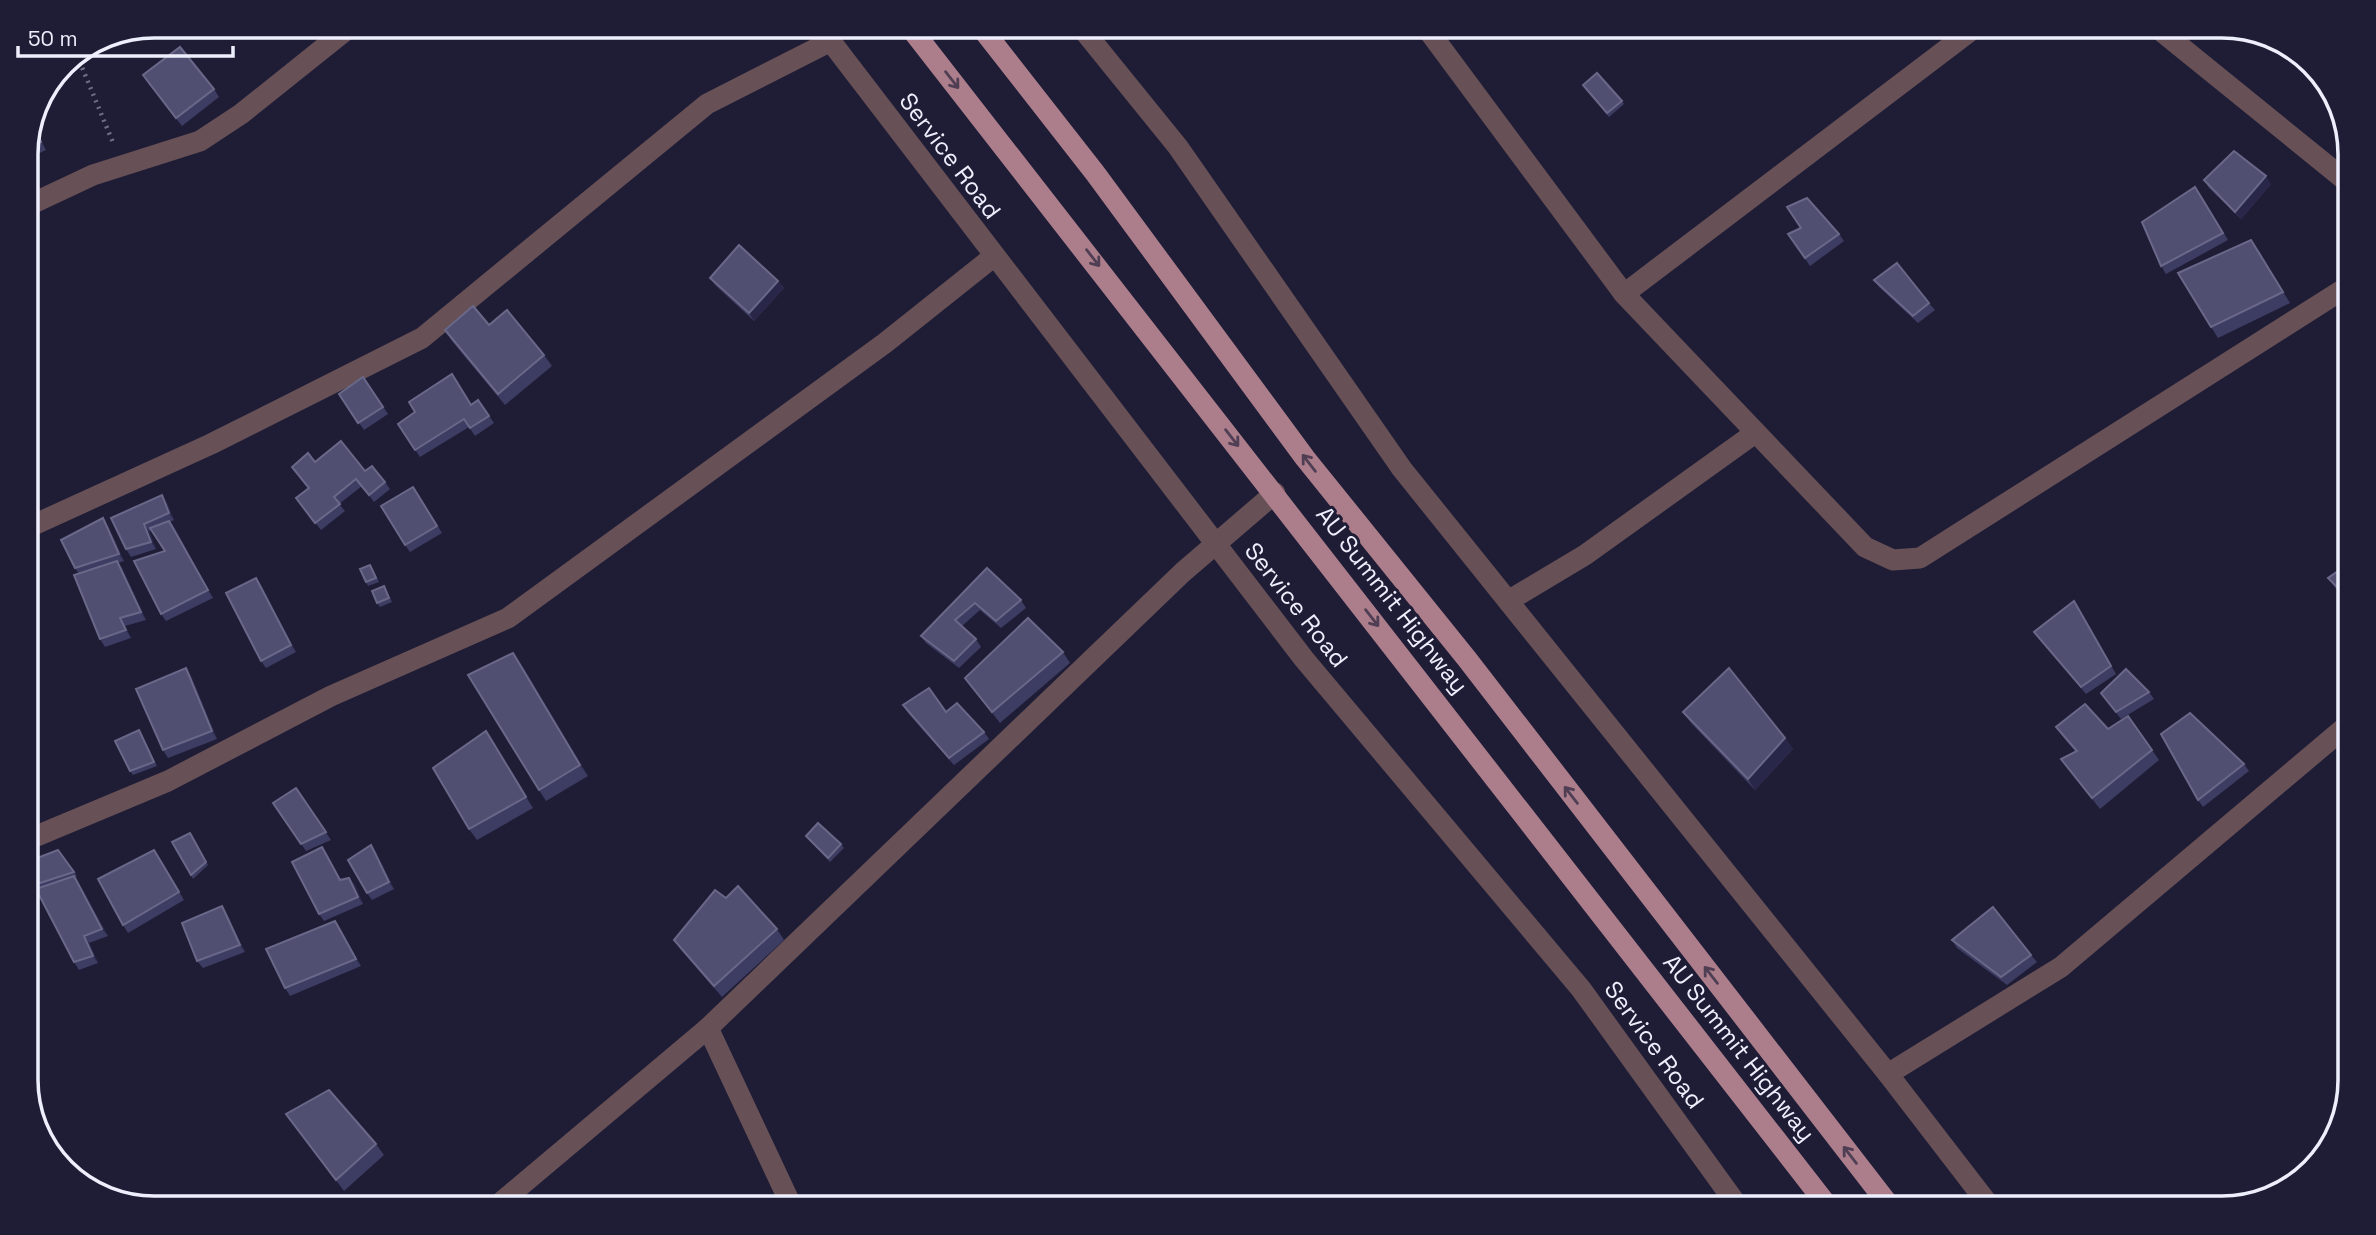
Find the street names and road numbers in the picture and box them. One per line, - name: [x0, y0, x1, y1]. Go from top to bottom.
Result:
- street label: Service Road: [893, 86, 1008, 225]
- street label: AU Summit Highway: [1310, 500, 1475, 700]
- street label: Service Road: [1238, 536, 1355, 674]
- street label: AU Summit Highway: [1657, 948, 1822, 1148]
- street label: Service Road: [1598, 975, 1711, 1115]

